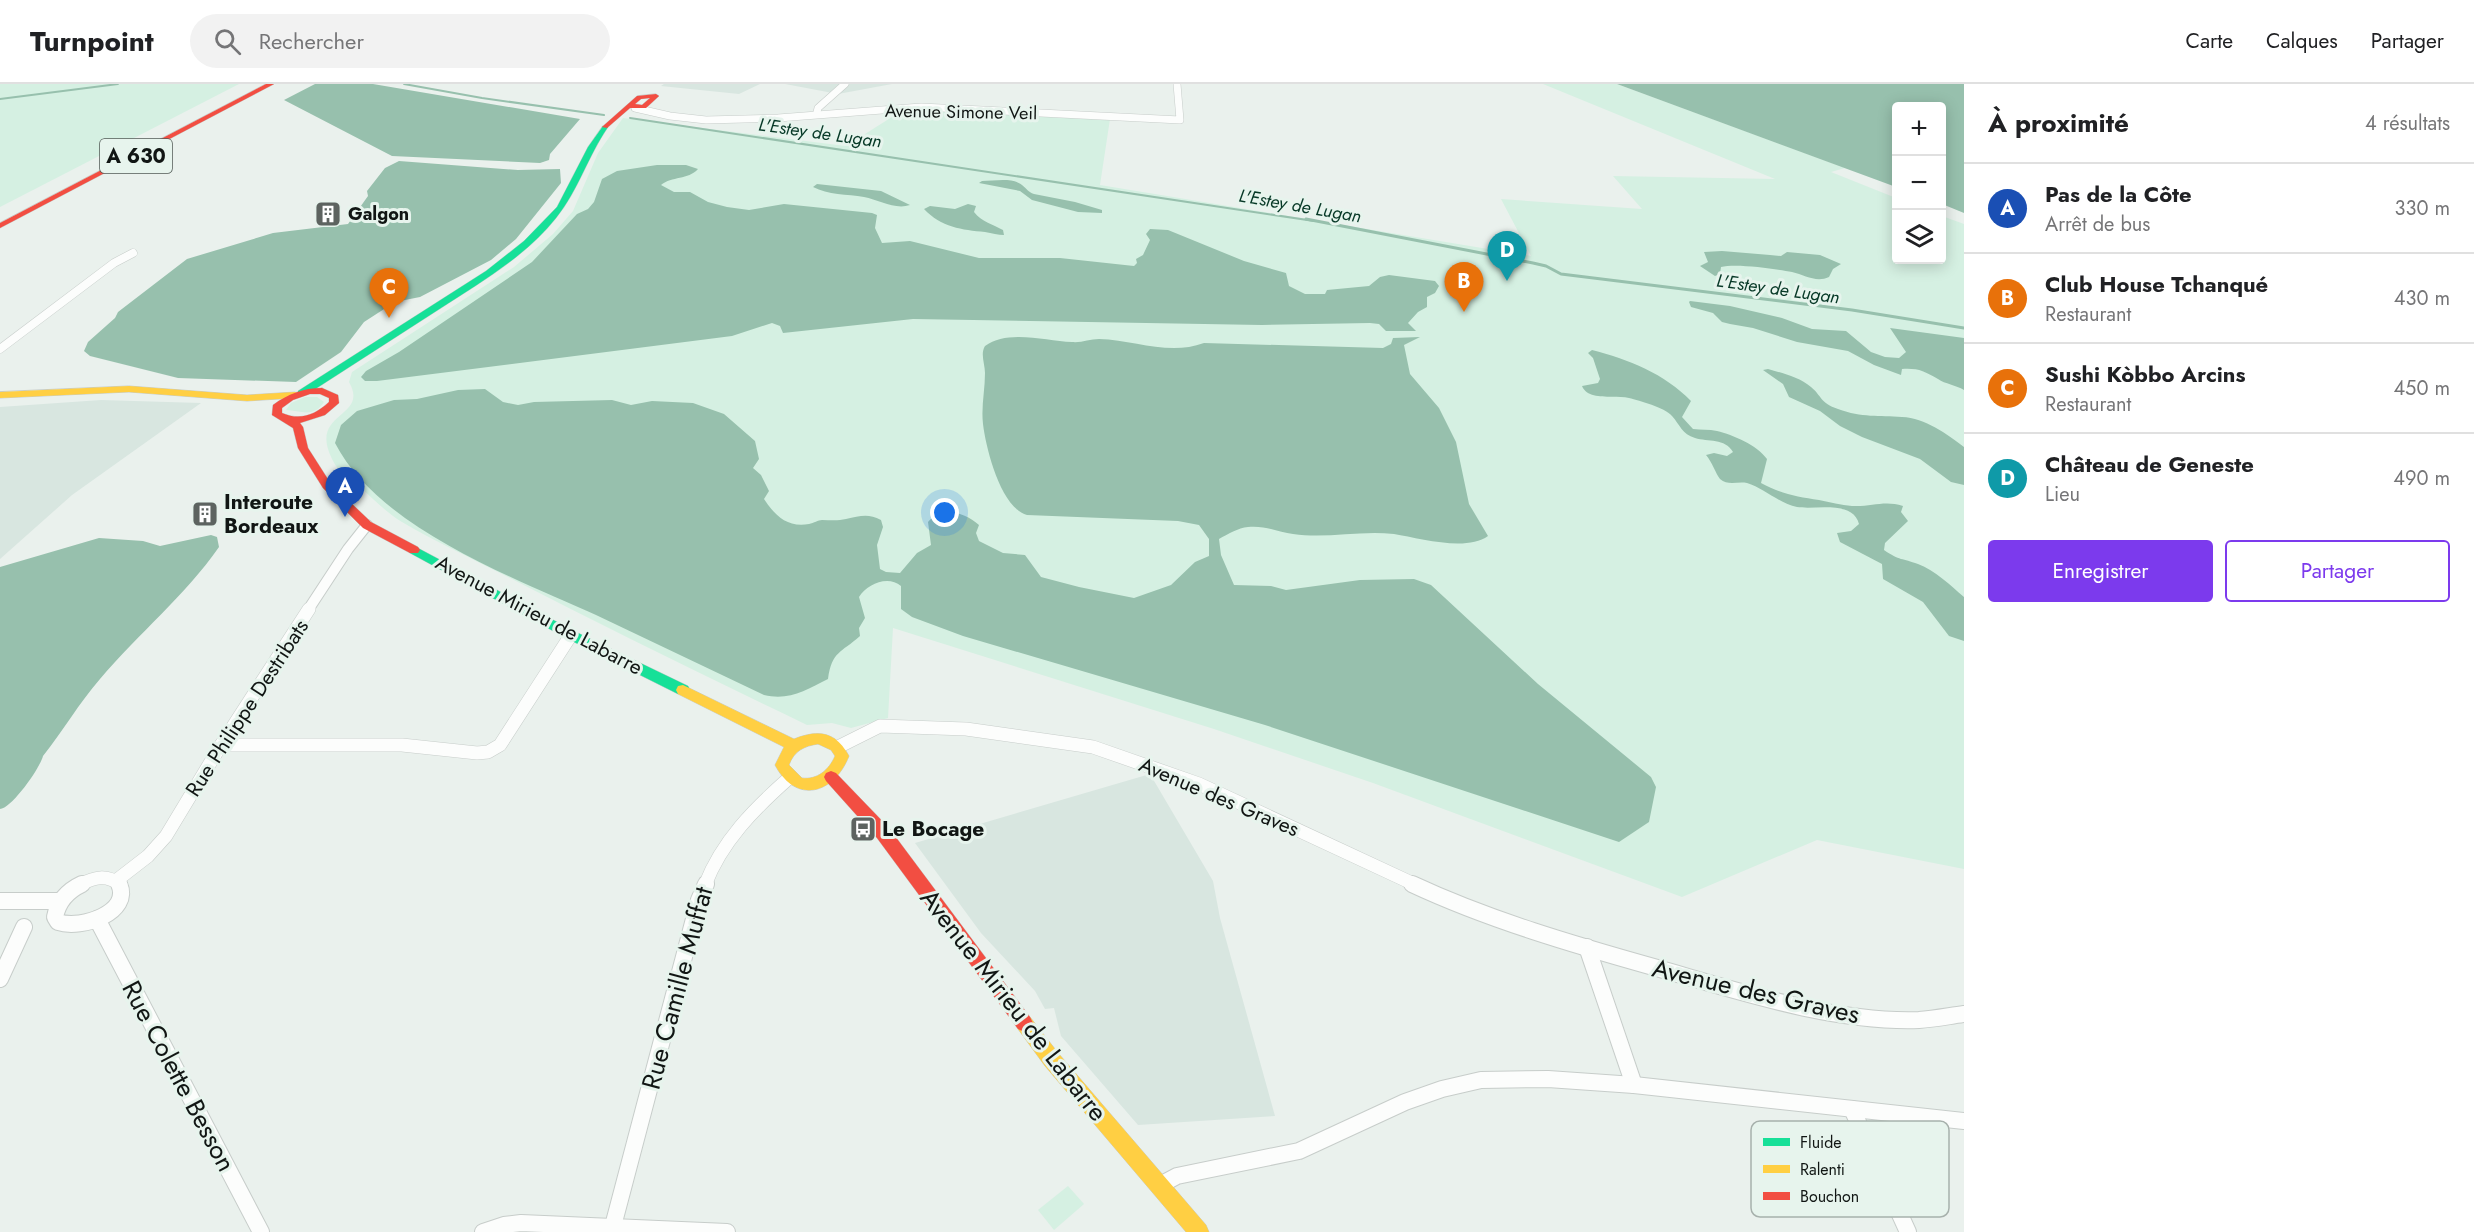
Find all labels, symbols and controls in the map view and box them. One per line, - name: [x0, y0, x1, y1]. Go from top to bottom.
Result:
- search box: [190, 14, 610, 68]
- text: Turnpoint: [30, 21, 154, 62]
- icon: search: [211, 25, 244, 58]
- text: Rechercher: [259, 25, 364, 57]
- text: Carte: [2186, 26, 2233, 56]
- text: Calques: [2266, 26, 2338, 56]
- text: Partager: [2371, 26, 2444, 56]
- street label: Avenue Simone Veil: [885, 98, 1037, 126]
- map controls: [1892, 102, 1946, 264]
- button: +: [1892, 102, 1946, 156]
- text: À proximité: [1988, 104, 2129, 142]
- text: 4 résultats: [2365, 109, 2450, 138]
- water label: L'Estey de Lugan: [757, 111, 883, 155]
- road number: A 630: [100, 139, 172, 173]
- button: −: [1892, 156, 1946, 210]
- text: Pas de la Côte: [2045, 178, 2192, 210]
- water label: L'Estey de Lugan: [1237, 182, 1363, 230]
- text: A: [2000, 194, 2015, 223]
- text: 330 m: [2395, 194, 2450, 223]
- building icon: Galgon: [313, 199, 343, 229]
- place label: Galgon: [348, 201, 409, 227]
- button: layers: [1892, 210, 1946, 264]
- text: Arrêt de bus: [2045, 210, 2150, 239]
- pin: D: [1488, 232, 1526, 281]
- pin: B: [1444, 262, 1484, 312]
- water label: L'Estey de Lugan: [1715, 267, 1841, 311]
- pin: C: [370, 268, 408, 318]
- text: Club House Tchanqué: [2045, 268, 2268, 300]
- text: B: [2001, 284, 2014, 313]
- text: 430 m: [2394, 284, 2450, 313]
- text: Restaurant: [2045, 300, 2131, 329]
- text: Sushi Kòbbo Arcins: [2045, 358, 2246, 390]
- text: C: [2000, 374, 2015, 403]
- text: 450 m: [2393, 374, 2450, 403]
- text: Restaurant: [2045, 390, 2131, 419]
- text: Château de Geneste: [2045, 448, 2254, 480]
- text: D: [2000, 464, 2015, 493]
- text: 490 m: [2393, 464, 2450, 493]
- pin: A: [326, 468, 364, 517]
- text: Lieu: [2045, 480, 2080, 509]
- place label: Interoute Bordeaux: [224, 487, 319, 541]
- your location: [930, 498, 959, 527]
- building icon: Interoute Bordeaux: [190, 499, 220, 529]
- button: Enregistrer: [1988, 540, 2213, 602]
- button: Partager: [2225, 540, 2450, 602]
- street label: Avenue Mirieu de Labarre: [430, 548, 648, 682]
- street label: Rue Philippe Destribats: [178, 613, 316, 803]
- street label: Avenue des Graves: [1134, 750, 1304, 844]
- bus stop icon: Le Bocage: [848, 814, 878, 844]
- place label: Le Bocage: [882, 814, 984, 844]
- street label: Avenue Mirieu de Labarre: [911, 881, 1117, 1129]
- street label: Rue Camille Muffat: [632, 882, 722, 1093]
- street label: Avenue des Graves: [1649, 949, 1863, 1033]
- street label: Rue Colette Besson: [113, 974, 245, 1178]
- legend: [1751, 1121, 1949, 1217]
- text: Fluide: [1800, 1131, 1842, 1154]
- text: Ralenti: [1800, 1158, 1845, 1181]
- text: Bouchon: [1800, 1185, 1859, 1208]

